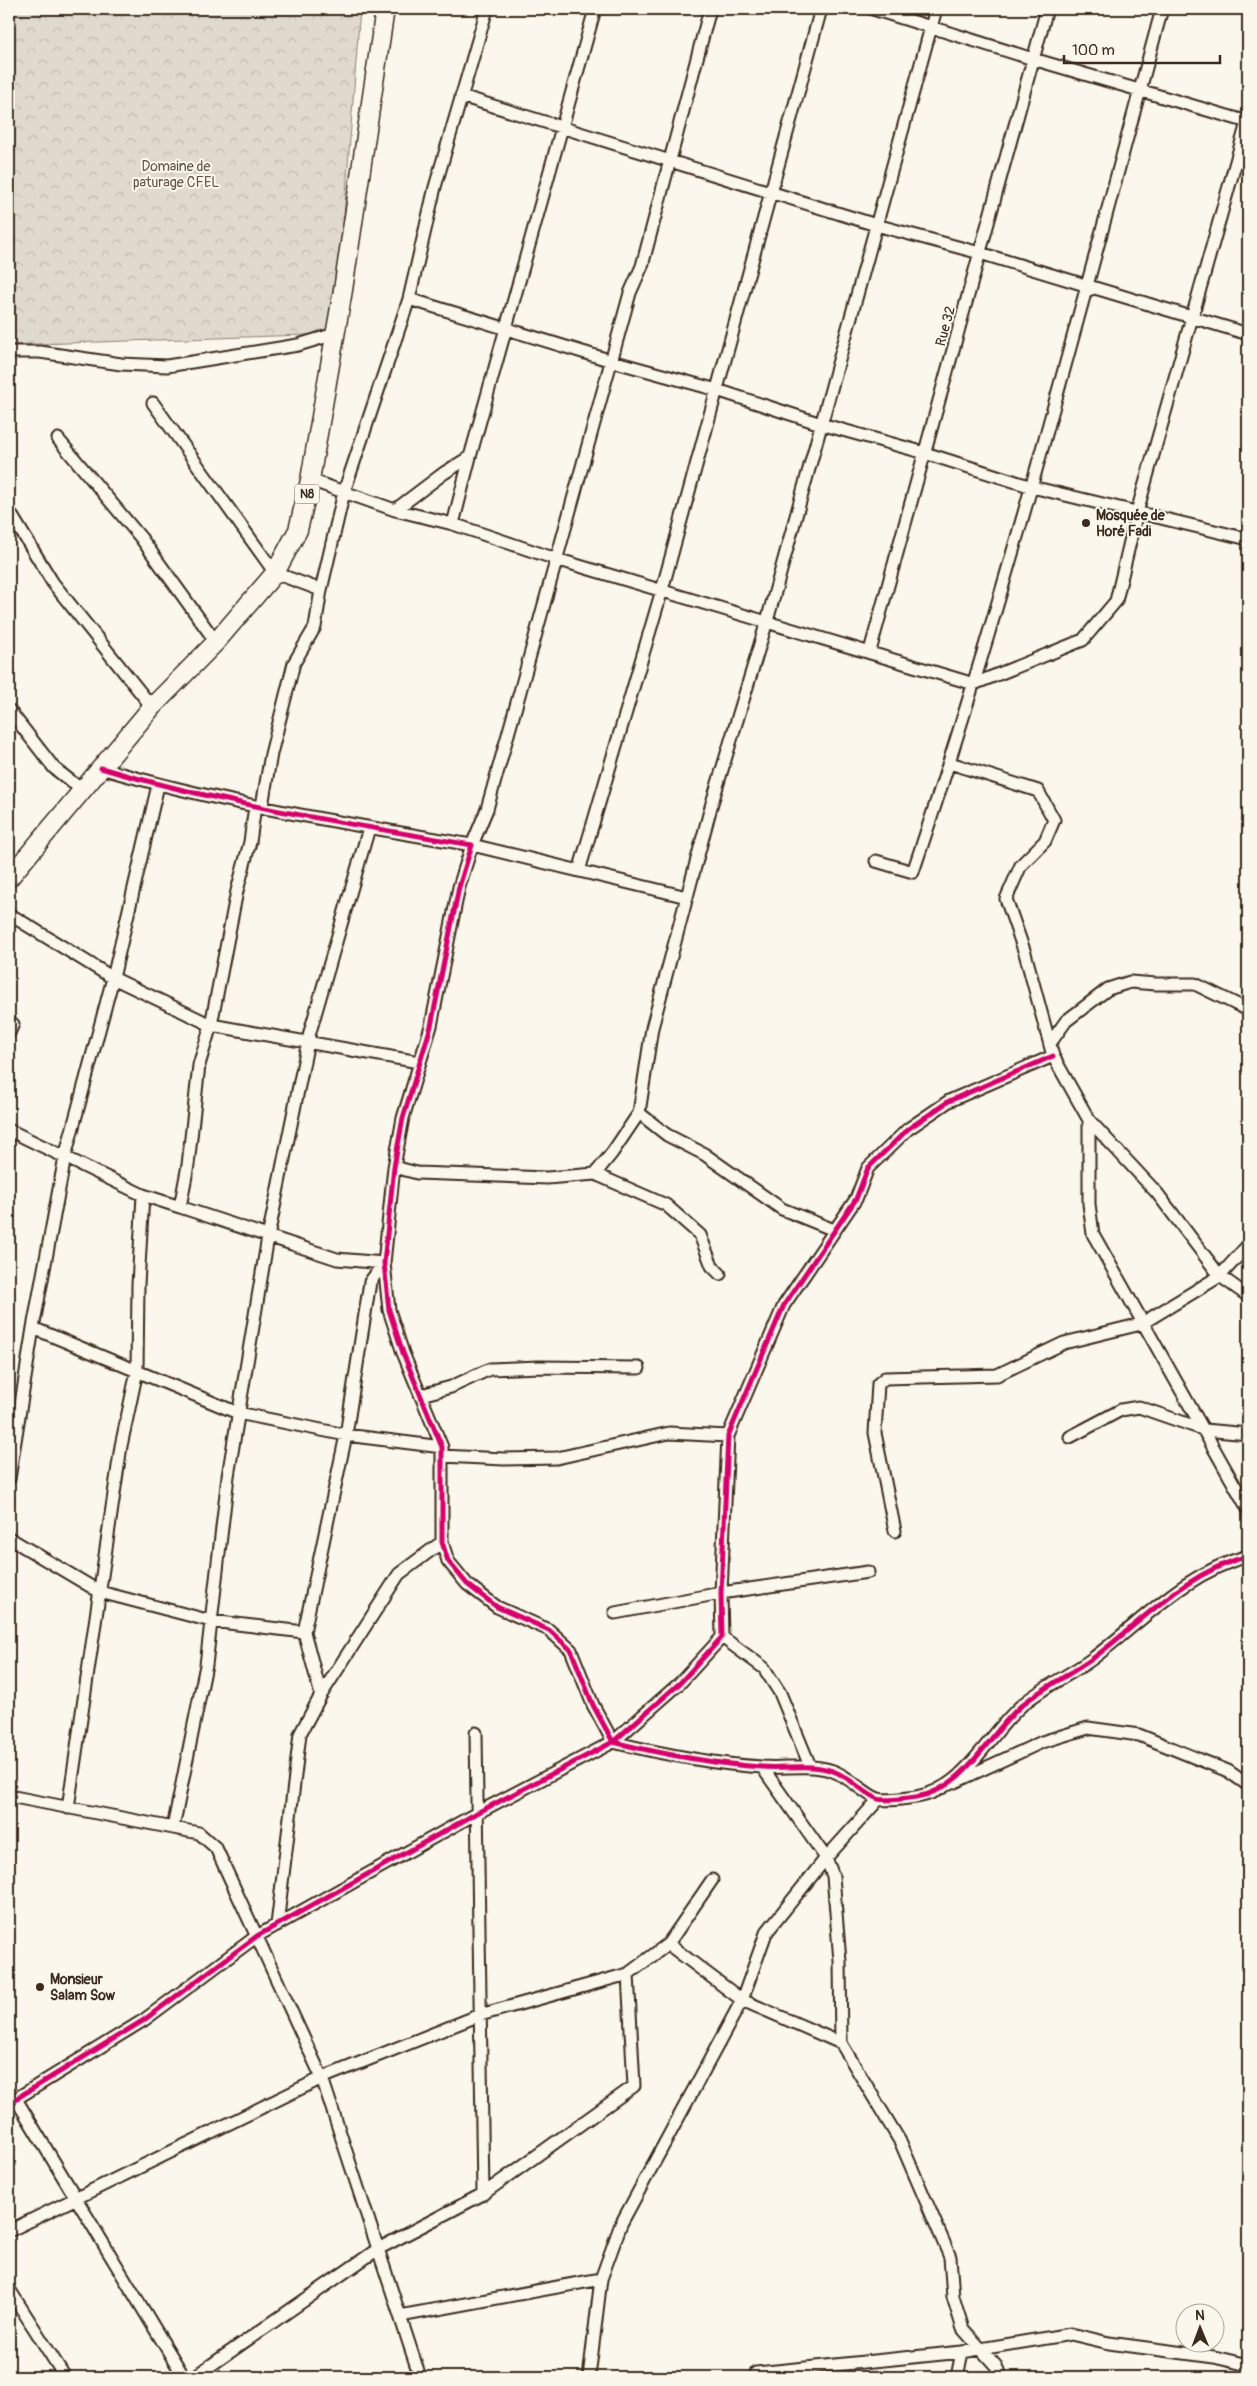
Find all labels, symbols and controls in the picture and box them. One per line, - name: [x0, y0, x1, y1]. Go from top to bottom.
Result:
- scale bar: [1064, 32, 1221, 64]
- text: 100 m: [1072, 41, 1115, 60]
- park label: Domaine de paturage CFEL: [133, 158, 219, 191]
- street label: Rue 32: [932, 304, 959, 348]
- road number: N8: [294, 484, 320, 504]
- place label: Mosquée de Horé Fadi: [1096, 507, 1166, 540]
- marker: Mosquée de Horé Fadi: [1080, 517, 1092, 529]
- place label: Monsieur Salam Sow: [50, 1971, 116, 2004]
- marker: Monsieur Salam Sow: [34, 1981, 46, 1993]
- north arrow: [1174, 2304, 1224, 2354]
- text: N: [1195, 2307, 1205, 2324]

